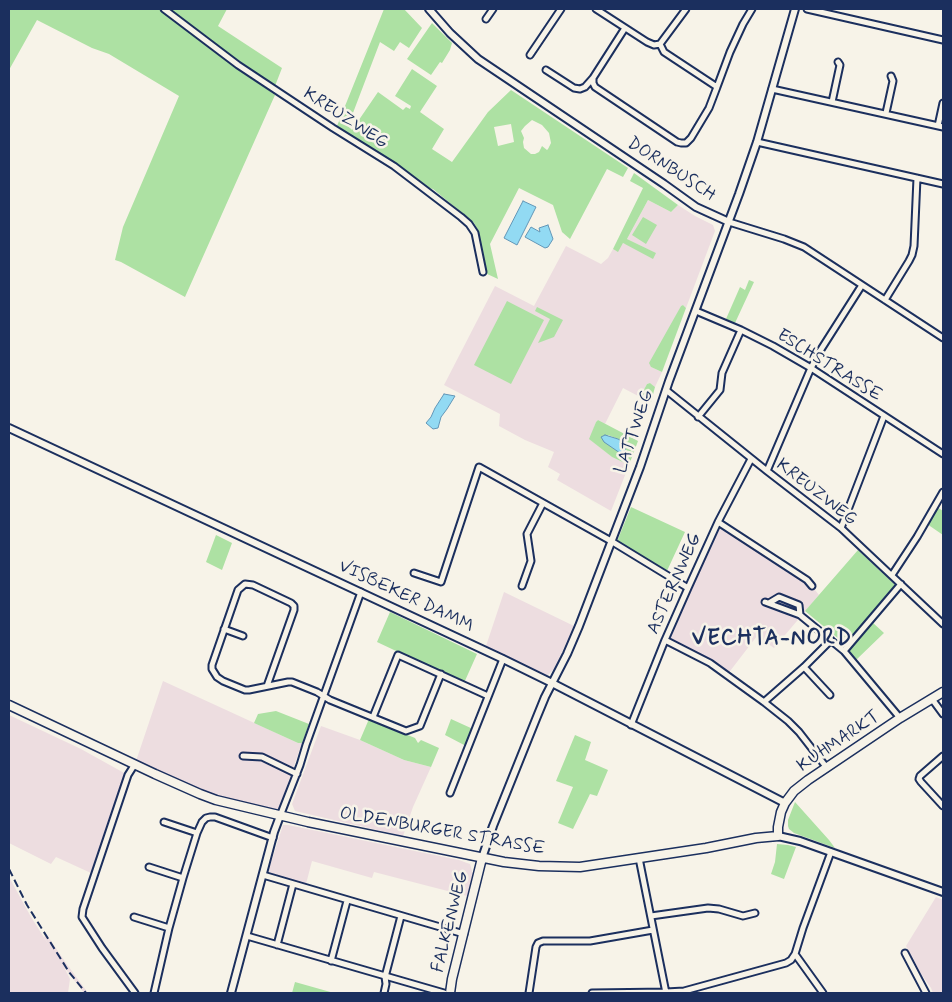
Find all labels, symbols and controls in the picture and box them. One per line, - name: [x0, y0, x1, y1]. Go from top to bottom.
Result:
- street label: KREUZWEG: [299, 84, 391, 154]
- street label: DORNBUSCH: [622, 133, 720, 207]
- street label: ESCHSTRASSE: [773, 325, 885, 407]
- street label: LATTWEG: [611, 387, 659, 477]
- street label: KREUZWEG: [771, 455, 861, 531]
- street label: ASTERNWEG: [643, 530, 707, 638]
- street label: VISBEKER DAMM: [335, 556, 477, 638]
- district label: VECHTA-NORD: [692, 626, 852, 652]
- street label: KUHMARKT: [794, 706, 884, 778]
- street label: OLDENBURGER STRASSE: [338, 803, 546, 861]
- street label: FALKENWEG: [428, 869, 474, 975]

